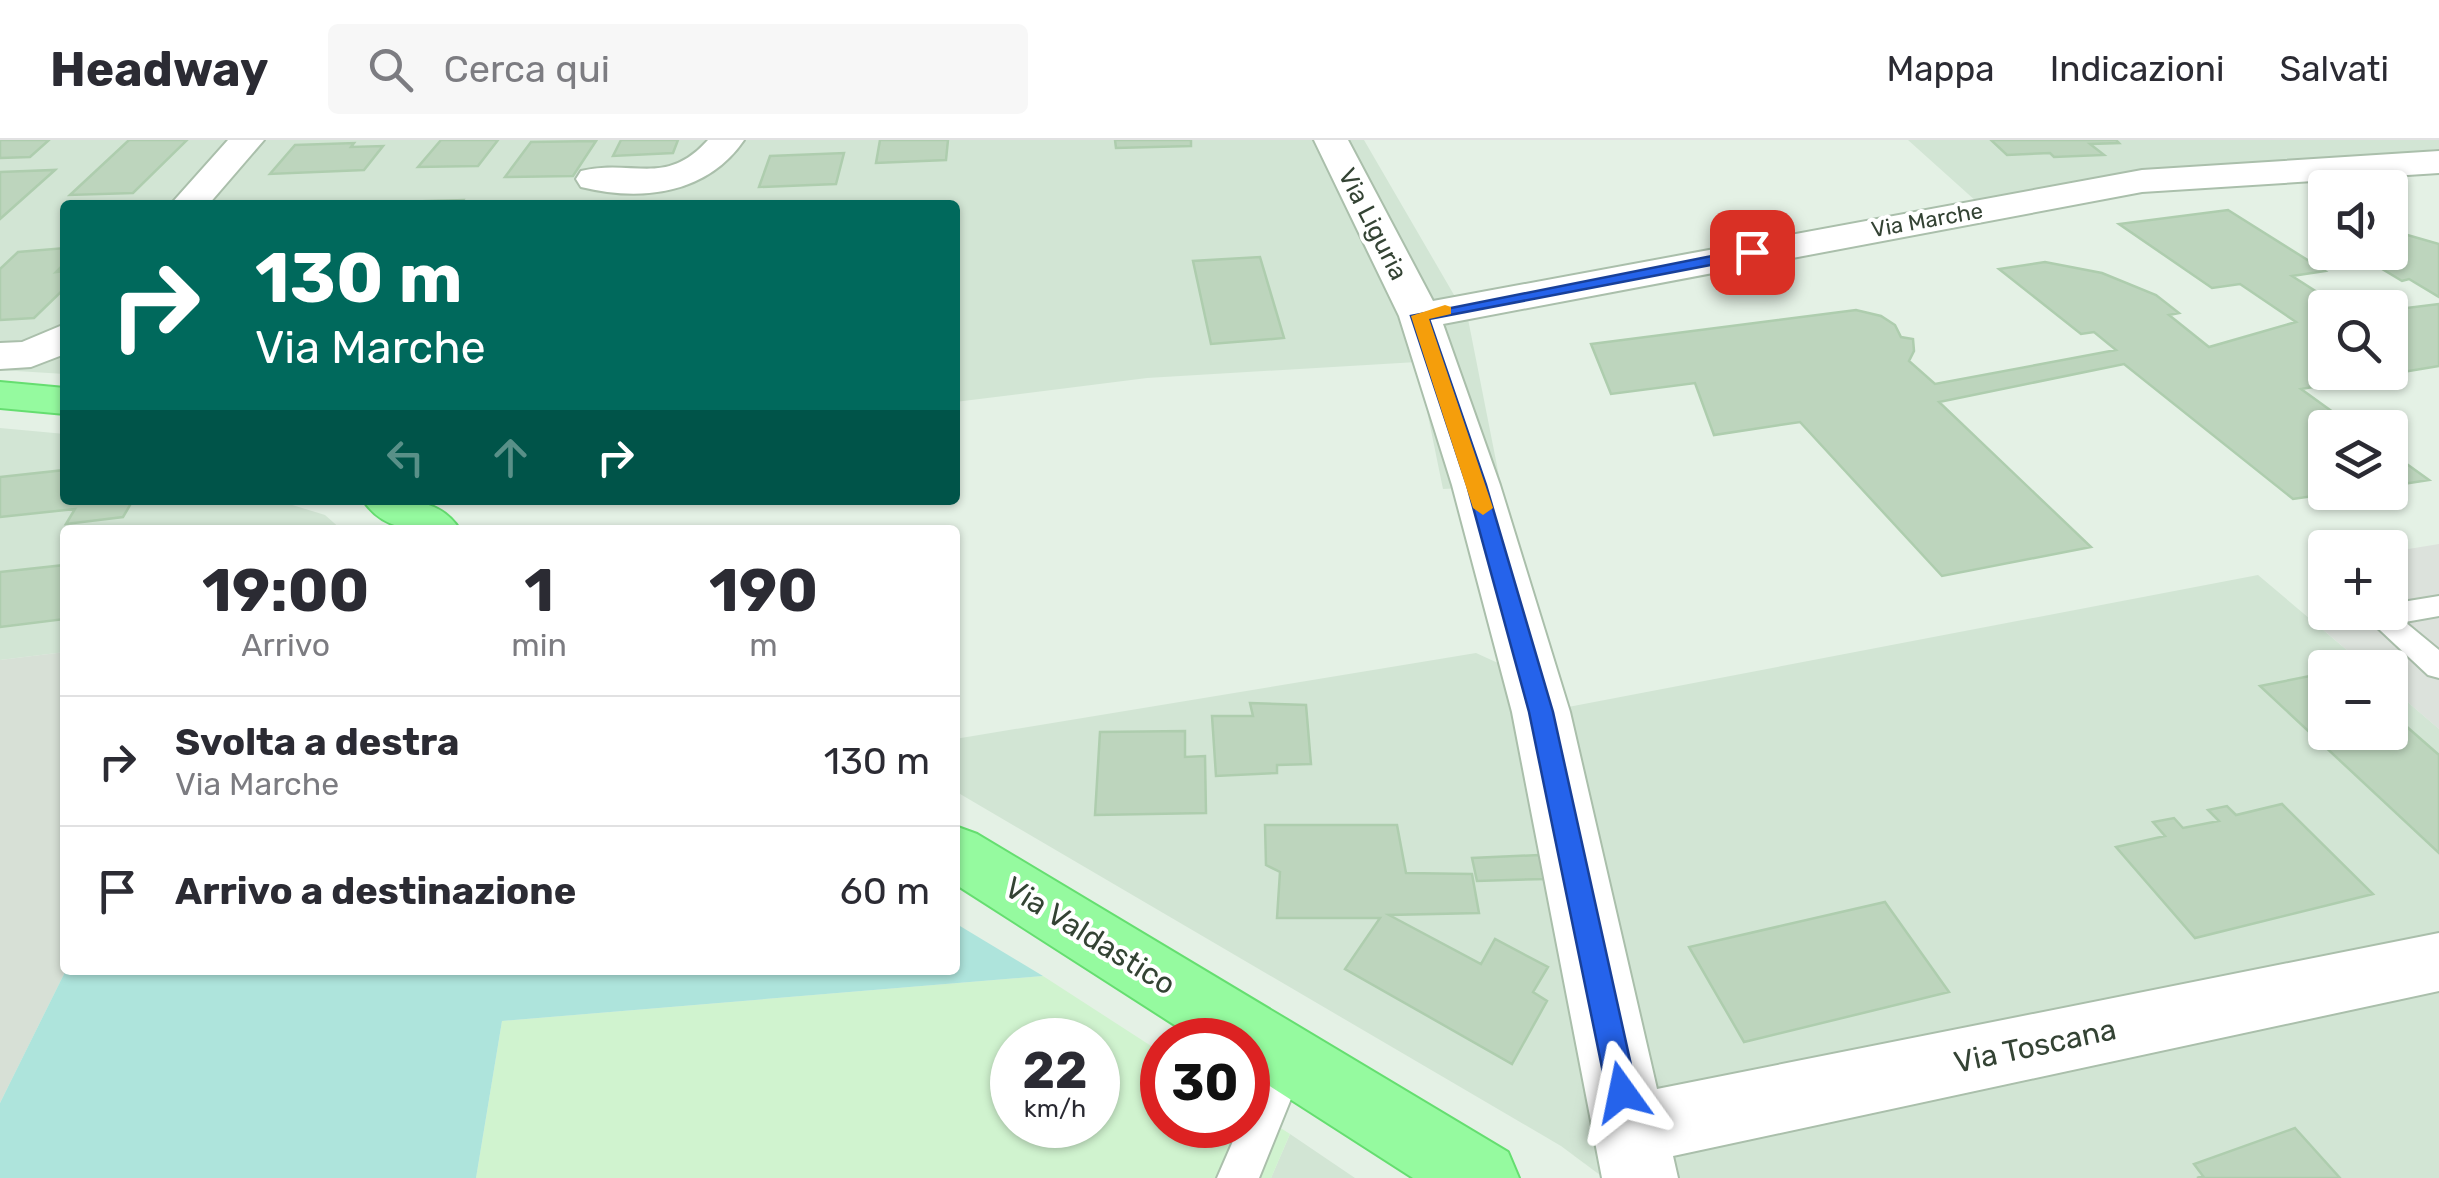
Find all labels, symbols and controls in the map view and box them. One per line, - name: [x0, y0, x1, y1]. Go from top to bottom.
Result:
- search box: [328, 24, 1028, 114]
- text: Headway: [50, 41, 268, 98]
- icon: search: [363, 42, 418, 97]
- text: Cerca qui: [443, 46, 610, 92]
- text: Mappa: [1886, 48, 1995, 90]
- text: Indicazioni: [2050, 48, 2224, 90]
- text: Salvati: [2279, 48, 2389, 90]
- street label: Via Liguria: [1332, 163, 1414, 285]
- map controls: [2308, 170, 2408, 750]
- button: sound: [2308, 170, 2408, 270]
- street label: Via Marche: [1869, 197, 1985, 243]
- pin: [1710, 210, 1795, 295]
- icon: arrive: [1725, 225, 1780, 280]
- text: 130 m: [255, 237, 463, 320]
- icon: right: [90, 240, 220, 370]
- button: search: [2308, 290, 2408, 390]
- text: Via Marche: [255, 321, 486, 374]
- button: layers: [2308, 410, 2408, 510]
- icon: left: [378, 430, 433, 485]
- icon: ahead: [483, 430, 538, 485]
- icon: right: [588, 430, 643, 485]
- button: +: [2308, 530, 2408, 630]
- text: 19:00: [202, 555, 369, 626]
- text: 1: [524, 555, 554, 626]
- text: 190: [709, 555, 818, 626]
- text: Arrivo: [241, 626, 330, 664]
- text: min: [511, 626, 567, 664]
- text: m: [749, 626, 778, 664]
- button: −: [2308, 650, 2408, 750]
- text: Svolta a destra: [175, 719, 459, 765]
- icon: right: [90, 734, 145, 789]
- text: 130 m: [824, 738, 930, 784]
- text: Via Marche: [175, 765, 339, 803]
- icon: arrive: [90, 864, 145, 919]
- text: Arrivo a destinazione: [175, 868, 576, 914]
- text: 60 m: [840, 868, 930, 914]
- street label: Via Valdastico: [998, 869, 1182, 1003]
- street label: Via Toscana: [1951, 1011, 2119, 1081]
- speed limit sign: 30: [1140, 1018, 1270, 1148]
- position arrow: [1570, 1040, 1674, 1144]
- text: 22: [1023, 1041, 1088, 1101]
- text: km/h: [1024, 1094, 1086, 1123]

